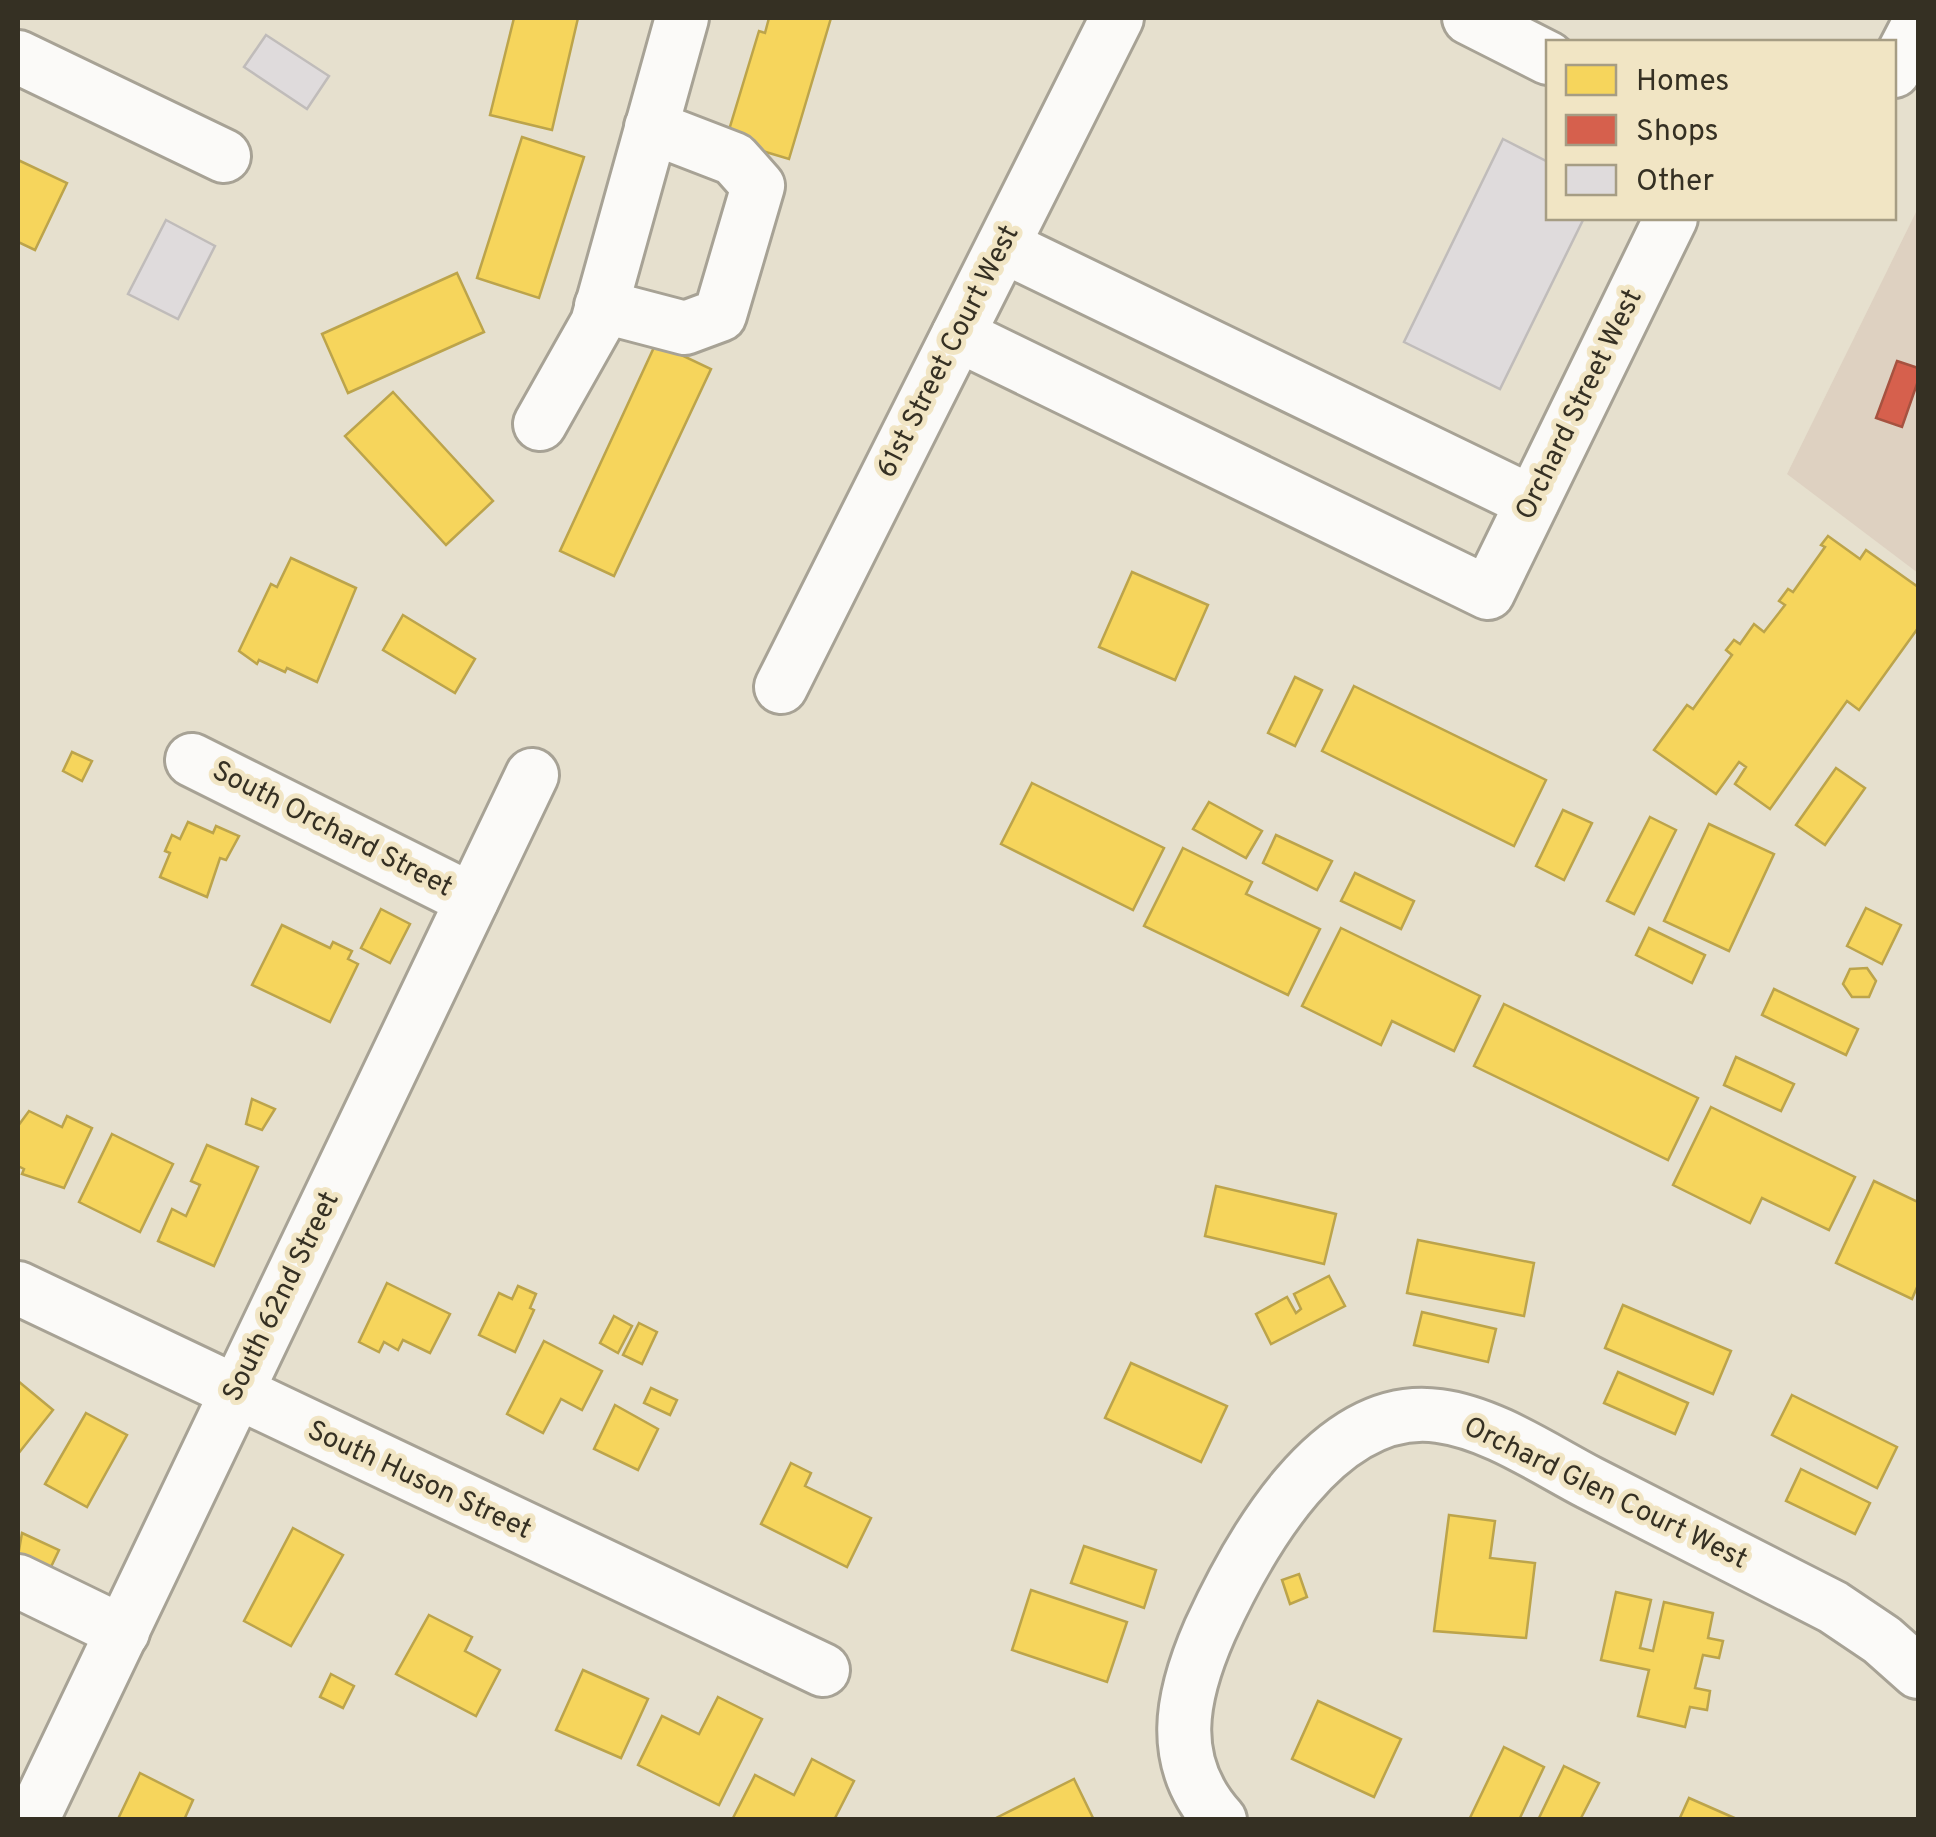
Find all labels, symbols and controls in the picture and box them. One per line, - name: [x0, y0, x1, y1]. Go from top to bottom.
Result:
- legend: [1546, 40, 1896, 220]
- text: Homes: [1636, 64, 1729, 101]
- text: Shops: [1636, 114, 1719, 151]
- text: Other: [1636, 164, 1714, 201]
- street label: 61st Street Court West: [870, 219, 1028, 485]
- street label: Orchard Street West: [1508, 284, 1652, 526]
- street label: South Orchard Street: [206, 754, 458, 906]
- street label: South 62nd Street: [216, 1186, 348, 1408]
- street label: Orchard Glen Court West: [1457, 1410, 1753, 1578]
- street label: South Huson Street: [301, 1413, 537, 1549]

